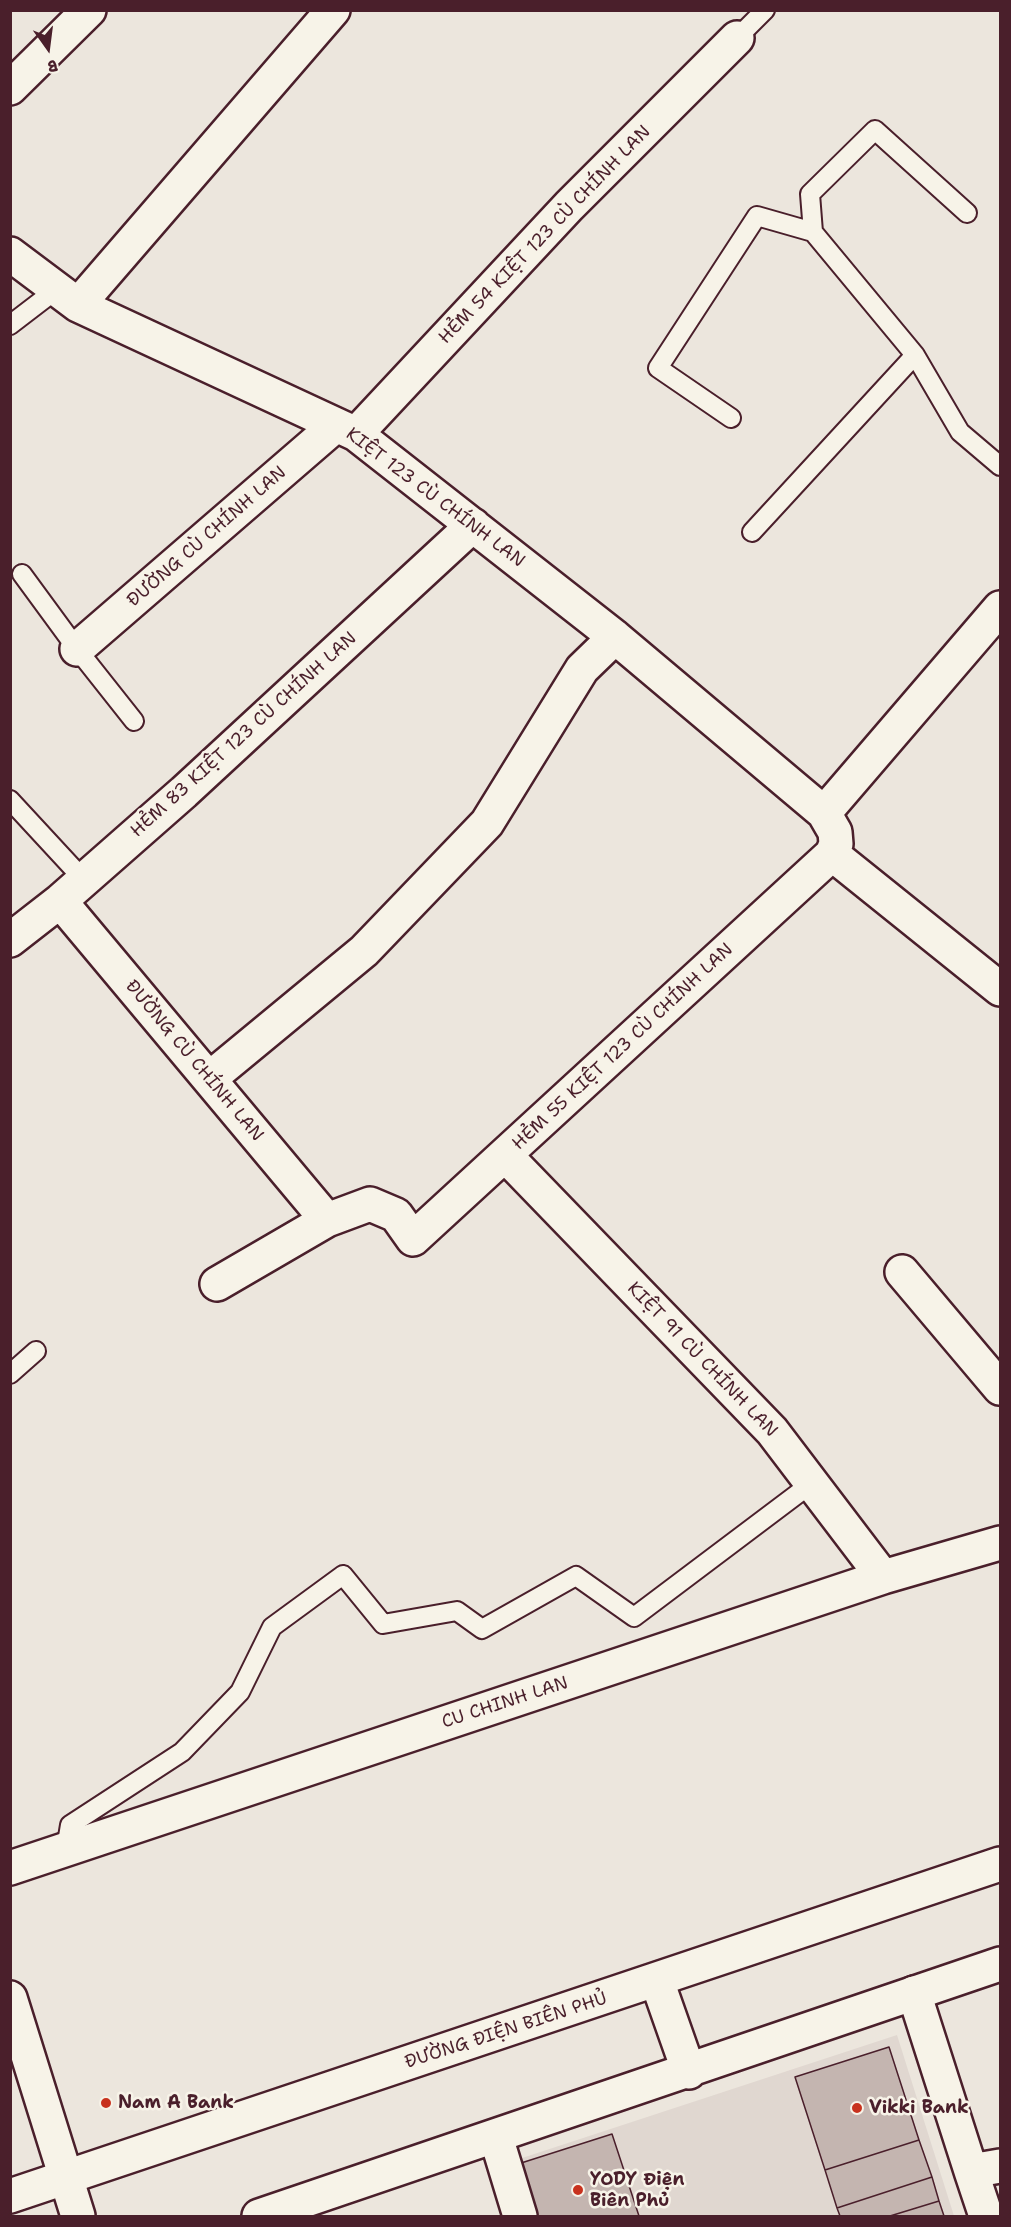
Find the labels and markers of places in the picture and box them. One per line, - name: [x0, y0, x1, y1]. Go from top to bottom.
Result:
- place label: Nam A Bank: [118, 2092, 234, 2114]
- marker: Nam A Bank: [99, 2096, 113, 2110]
- place label: Vikki Bank: [869, 2097, 969, 2119]
- marker: Vikki Bank: [850, 2101, 864, 2115]
- place label: YODY Điện Biên Phủ: [590, 2169, 684, 2212]
- marker: YODY Điện Biên Phủ: [571, 2183, 585, 2197]

